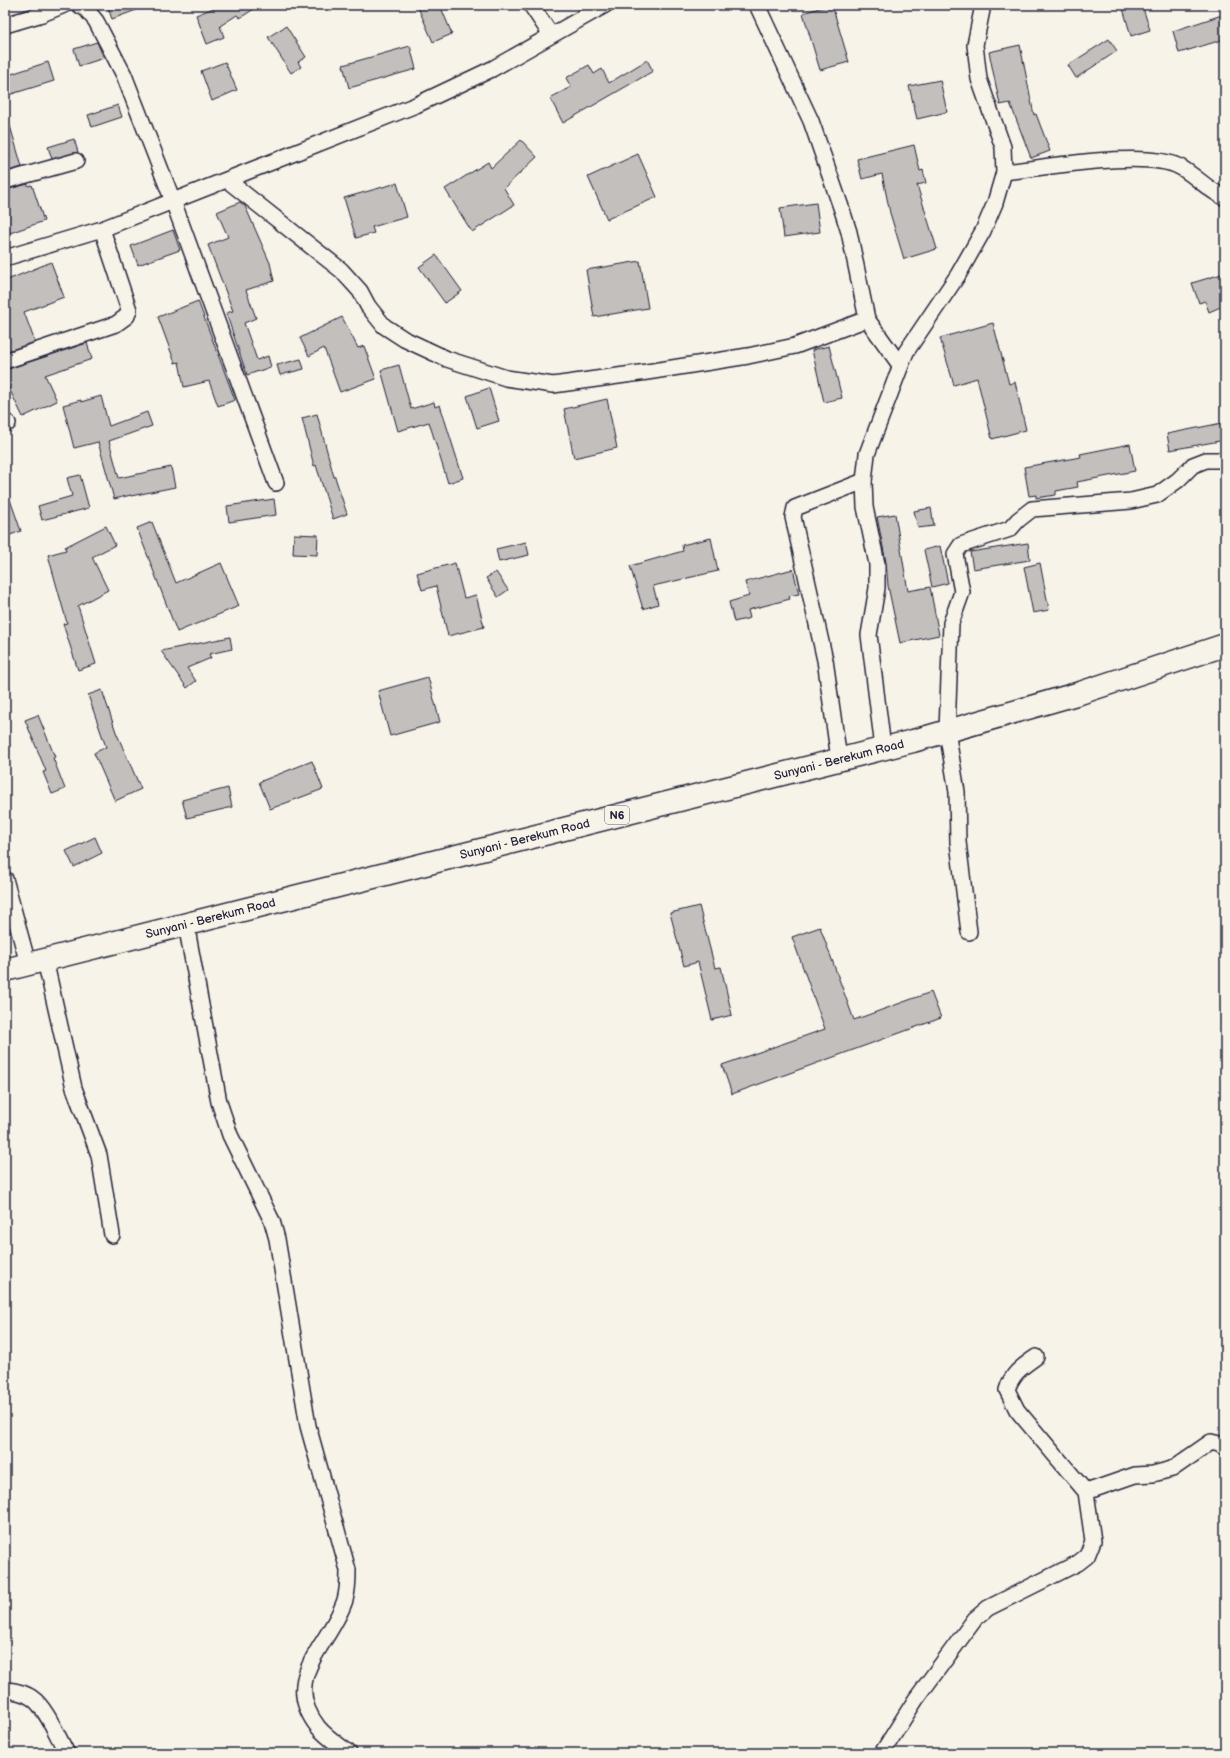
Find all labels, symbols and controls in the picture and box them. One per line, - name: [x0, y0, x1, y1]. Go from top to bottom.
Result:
- street label: Sunyani - Berekum Road: [772, 736, 906, 783]
- road number: N6: [605, 806, 629, 824]
- street label: Sunyani - Berekum Road: [458, 815, 591, 863]
- street label: Sunyani - Berekum Road: [144, 895, 277, 942]

